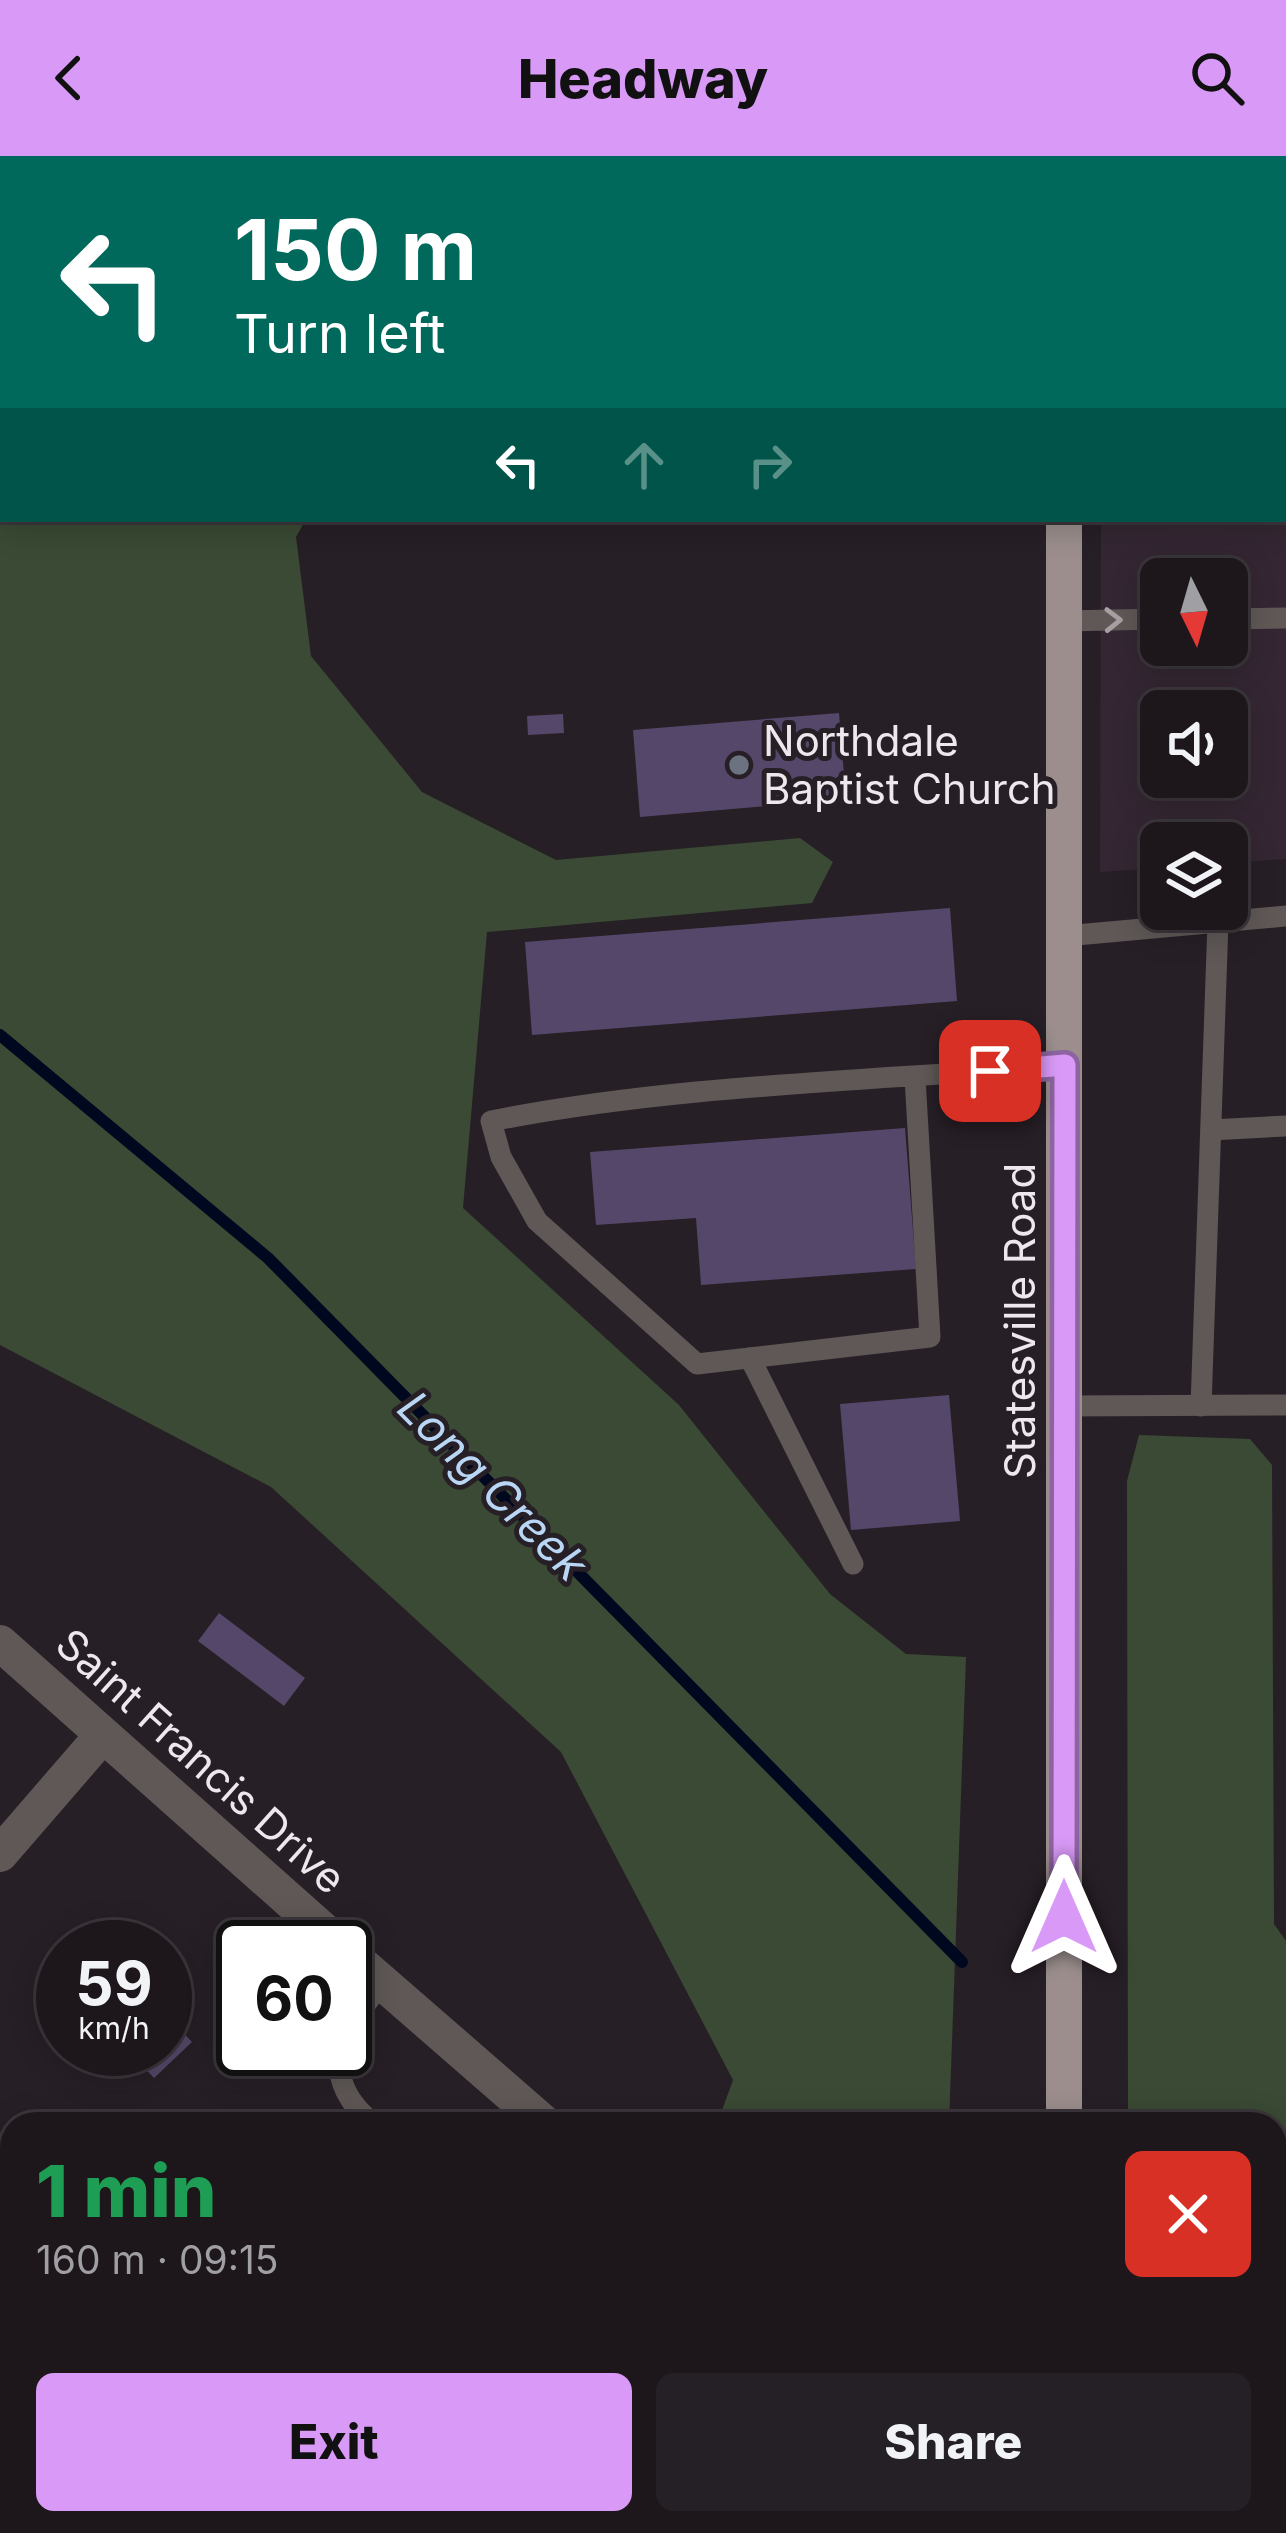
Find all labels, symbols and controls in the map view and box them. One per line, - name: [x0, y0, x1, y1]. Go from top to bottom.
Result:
- icon: back: [36, 45, 102, 111]
- icon: search: [1184, 45, 1250, 111]
- text: Headway: [518, 46, 768, 111]
- text: 150 m: [234, 199, 477, 300]
- icon: left: [36, 204, 192, 360]
- text: Turn left: [234, 301, 445, 366]
- icon: left: [485, 432, 551, 498]
- icon: ahead: [611, 432, 677, 498]
- icon: right: [737, 432, 803, 498]
- north arrow: [1140, 558, 1248, 666]
- map controls: [1140, 558, 1248, 930]
- one-way arrow: [1105, 607, 1123, 633]
- button: sound: [1140, 690, 1248, 798]
- place label: Northdale Baptist Church: [763, 715, 1056, 814]
- marker: Northdale Baptist Church: [726, 752, 752, 778]
- button: layers: [1140, 822, 1248, 930]
- pin: [939, 1020, 1041, 1122]
- icon: arrive: [957, 1038, 1023, 1104]
- street label: Statesville Road: [994, 1163, 1045, 1479]
- water label: Long Creek: [387, 1380, 600, 1593]
- street label: Saint Francis Drive: [46, 1617, 356, 1904]
- position arrow: [1001, 1854, 1127, 1980]
- speed limit sign: 60: [216, 1920, 372, 2076]
- text: 59: [75, 1947, 153, 2019]
- text: km/h: [78, 2010, 150, 2046]
- text: 1 min: [36, 2147, 216, 2234]
- button: close: [1125, 2151, 1251, 2277]
- text: 160 m · 09:15: [36, 2236, 279, 2283]
- button: Exit: [36, 2373, 632, 2511]
- button: Share: [656, 2373, 1251, 2511]

